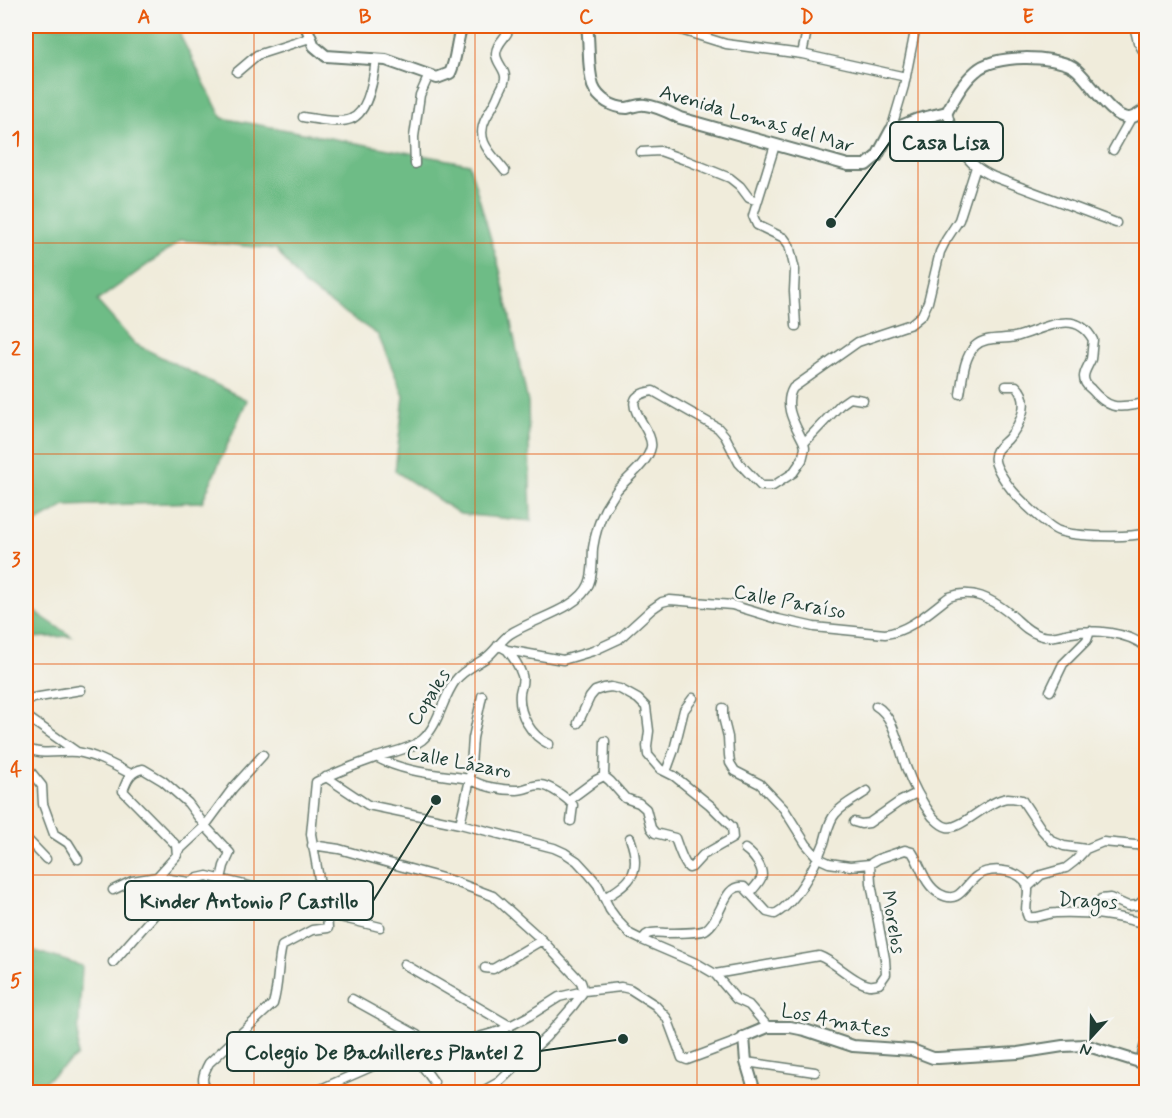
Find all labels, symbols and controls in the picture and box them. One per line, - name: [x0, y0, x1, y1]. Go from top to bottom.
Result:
- text: A: [137, 4, 151, 31]
- text: B: [359, 4, 372, 31]
- text: C: [579, 4, 594, 31]
- text: D: [800, 4, 814, 31]
- text: E: [1022, 4, 1034, 31]
- street label: Avenida Lomas del Mar: [656, 79, 857, 160]
- callout: Casa Lisa: [890, 122, 1003, 161]
- text: 1: [12, 126, 20, 153]
- text: Casa Lisa: [902, 129, 990, 157]
- text: 2: [11, 336, 21, 363]
- text: 3: [11, 547, 21, 574]
- street label: Calle Paraíso: [731, 578, 848, 627]
- street label: Copales: [401, 664, 457, 732]
- street label: Calle Lázaro: [404, 739, 514, 786]
- text: 4: [10, 757, 22, 784]
- callout: Kinder Antonio P Castillo: [125, 881, 373, 920]
- street label: Dragos: [1057, 886, 1119, 918]
- text: Kinder Antonio P Castillo: [140, 888, 359, 916]
- street label: Morelos: [874, 888, 911, 956]
- text: 5: [10, 968, 22, 995]
- street label: Los Amates: [779, 998, 893, 1045]
- north arrow: [1061, 1007, 1121, 1067]
- callout: Colegio De Bachilleres Plantel 2: [227, 1032, 540, 1071]
- text: N: [1077, 1038, 1095, 1061]
- text: Colegio De Bachilleres Plantel 2: [245, 1039, 524, 1069]

